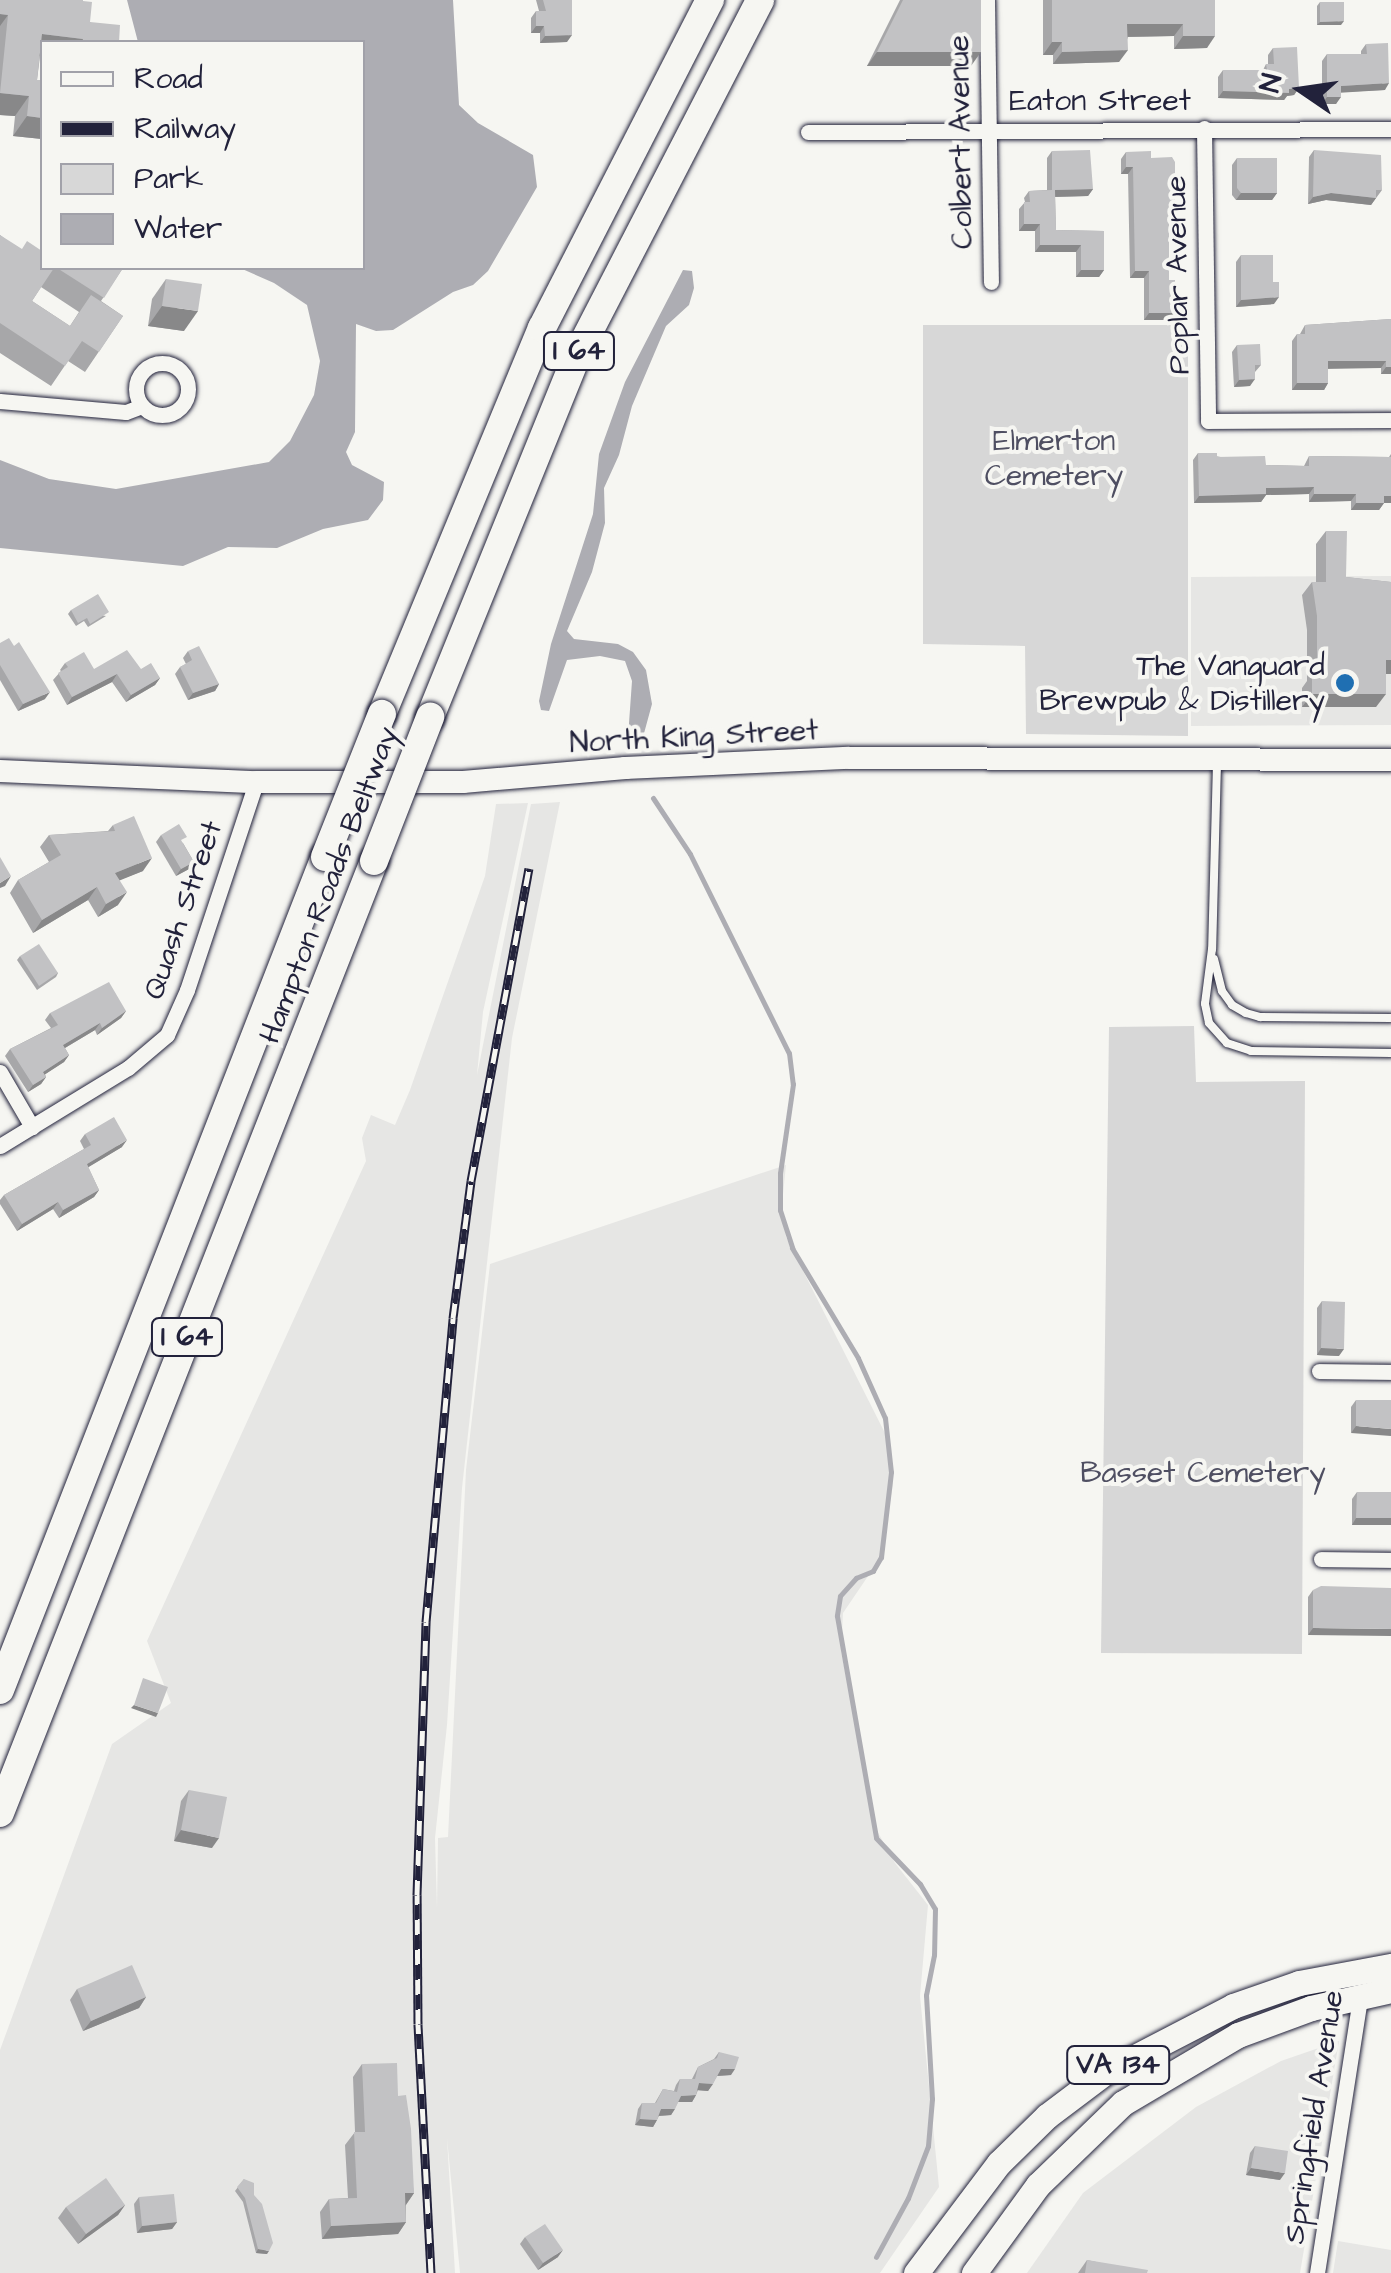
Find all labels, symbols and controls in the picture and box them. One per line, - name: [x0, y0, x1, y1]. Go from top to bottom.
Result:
- street label: Colbert Avenue: [941, 35, 981, 249]
- legend: [40, 40, 365, 270]
- north arrow: [1251, 40, 1351, 140]
- text: Road: [134, 58, 203, 100]
- text: N: [1250, 70, 1292, 96]
- street label: Eaton Street: [1009, 83, 1191, 119]
- text: Railway: [134, 108, 236, 150]
- text: Park: [134, 158, 203, 200]
- street label: Poplar Avenue: [1158, 175, 1198, 375]
- text: Water: [134, 208, 222, 250]
- road number: I 64: [542, 328, 616, 374]
- park label: Elmerton Cemetery: [985, 423, 1123, 494]
- place label: The Vanguard Brewpub & Distillery: [1039, 648, 1325, 718]
- marker: The Vanguard Brewpub & Distillery: [1334, 672, 1356, 694]
- street label: North King Street: [569, 713, 819, 761]
- street label: Hampton Roads Beltway: [252, 722, 406, 1048]
- street label: Quash Street: [136, 816, 230, 1004]
- road number: I 64: [150, 1314, 224, 1360]
- park label: Basset Cemetery: [1080, 1455, 1326, 1491]
- street label: Springfield Avenue: [1276, 1988, 1352, 2246]
- road number: VA 134: [1066, 2042, 1170, 2088]

